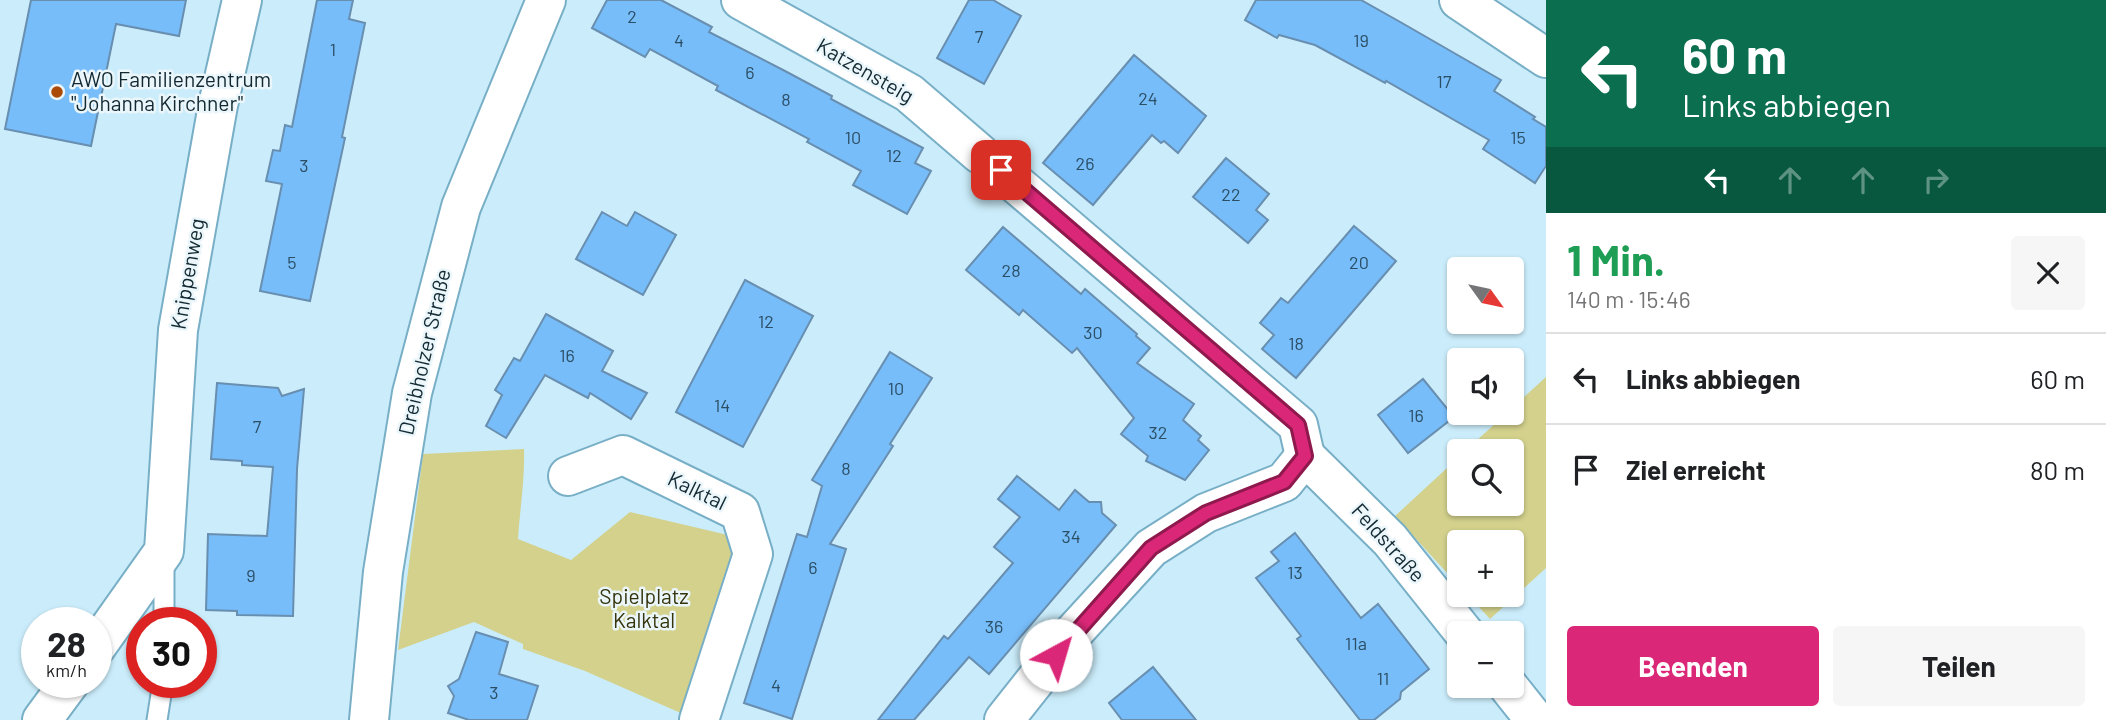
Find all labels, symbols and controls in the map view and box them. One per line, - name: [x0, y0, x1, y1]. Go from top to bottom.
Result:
- house number: 2: [627, 5, 637, 27]
- house number: 7: [975, 25, 984, 47]
- text: 60 m: [1682, 25, 1787, 84]
- icon: left: [1567, 28, 1658, 119]
- house number: 4: [674, 29, 684, 51]
- house number: 19: [1353, 29, 1369, 51]
- street label: Katzensteig: [813, 32, 919, 108]
- house number: 1: [330, 38, 336, 60]
- house number: 6: [745, 61, 755, 83]
- place label: AWO Familienzentrum "Johanna Kirchner": [71, 66, 271, 115]
- house number: 17: [1437, 70, 1452, 92]
- marker: AWO Familienzentrum "Johanna Kirchner": [49, 84, 65, 100]
- text: Links abbiegen: [1682, 85, 1891, 123]
- house number: 24: [1138, 87, 1158, 109]
- house number: 8: [781, 88, 791, 110]
- house number: 10: [845, 126, 861, 148]
- house number: 15: [1510, 126, 1526, 148]
- pin: [971, 140, 1031, 200]
- house number: 12: [886, 144, 902, 166]
- icon: arrive: [982, 151, 1020, 189]
- house number: 26: [1076, 152, 1094, 174]
- house number: 3: [299, 154, 309, 176]
- icon: left: [1698, 161, 1736, 199]
- icon: ahead: [1771, 161, 1809, 199]
- icon: ahead: [1844, 161, 1882, 199]
- icon: right: [1917, 161, 1955, 199]
- house number: 22: [1221, 183, 1241, 205]
- street label: Knippenweg: [164, 216, 209, 331]
- text: 1 Min.: [1567, 234, 1665, 284]
- button: close: [2011, 236, 2085, 310]
- house number: 5: [287, 251, 297, 273]
- house number: 20: [1349, 251, 1369, 273]
- north arrow: [1447, 257, 1524, 334]
- map controls: [1447, 257, 1524, 698]
- house number: 28: [1001, 259, 1021, 281]
- street label: Dreibholzer Straße: [392, 266, 455, 437]
- text: 140 m · 15:46: [1567, 285, 1691, 313]
- house number: 12: [758, 310, 774, 332]
- house number: 30: [1083, 321, 1103, 343]
- house number: 18: [1288, 332, 1304, 354]
- house number: 16: [559, 344, 575, 366]
- button: sound: [1447, 348, 1524, 425]
- icon: left: [1567, 360, 1605, 398]
- text: Links abbiegen: [1626, 363, 1800, 394]
- text: 60 m: [2030, 363, 2085, 394]
- house number: 10: [888, 377, 904, 399]
- house number: 14: [714, 394, 730, 416]
- house number: 16: [1408, 404, 1424, 426]
- house number: 7: [253, 415, 262, 437]
- house number: 32: [1149, 421, 1167, 443]
- button: search: [1447, 439, 1524, 516]
- icon: arrive: [1567, 451, 1605, 489]
- text: Ziel erreicht: [1626, 454, 1766, 485]
- text: 80 m: [2030, 454, 2085, 485]
- house number: 8: [841, 457, 851, 479]
- street label: Kalktal: [664, 465, 731, 515]
- street label: Feldstraße: [1347, 497, 1431, 587]
- house number: 34: [1061, 525, 1081, 547]
- button: +: [1447, 530, 1524, 607]
- house number: 6: [808, 556, 818, 578]
- house number: 13: [1287, 561, 1303, 583]
- house number: 9: [246, 564, 256, 586]
- park label: Spielplatz Kalktal: [599, 583, 689, 632]
- speed limit sign: 30: [126, 607, 217, 698]
- house number: 36: [985, 615, 1003, 637]
- position arrow: [1019, 618, 1093, 692]
- button: −: [1447, 621, 1524, 698]
- text: 28: [47, 622, 86, 664]
- button: Beenden: [1567, 626, 1819, 706]
- button: Teilen: [1833, 626, 2085, 706]
- house number: 11a: [1345, 632, 1367, 654]
- text: km/h: [46, 659, 87, 681]
- house number: 11: [1377, 667, 1389, 689]
- house number: 4: [771, 674, 781, 696]
- house number: 3: [489, 681, 499, 703]

